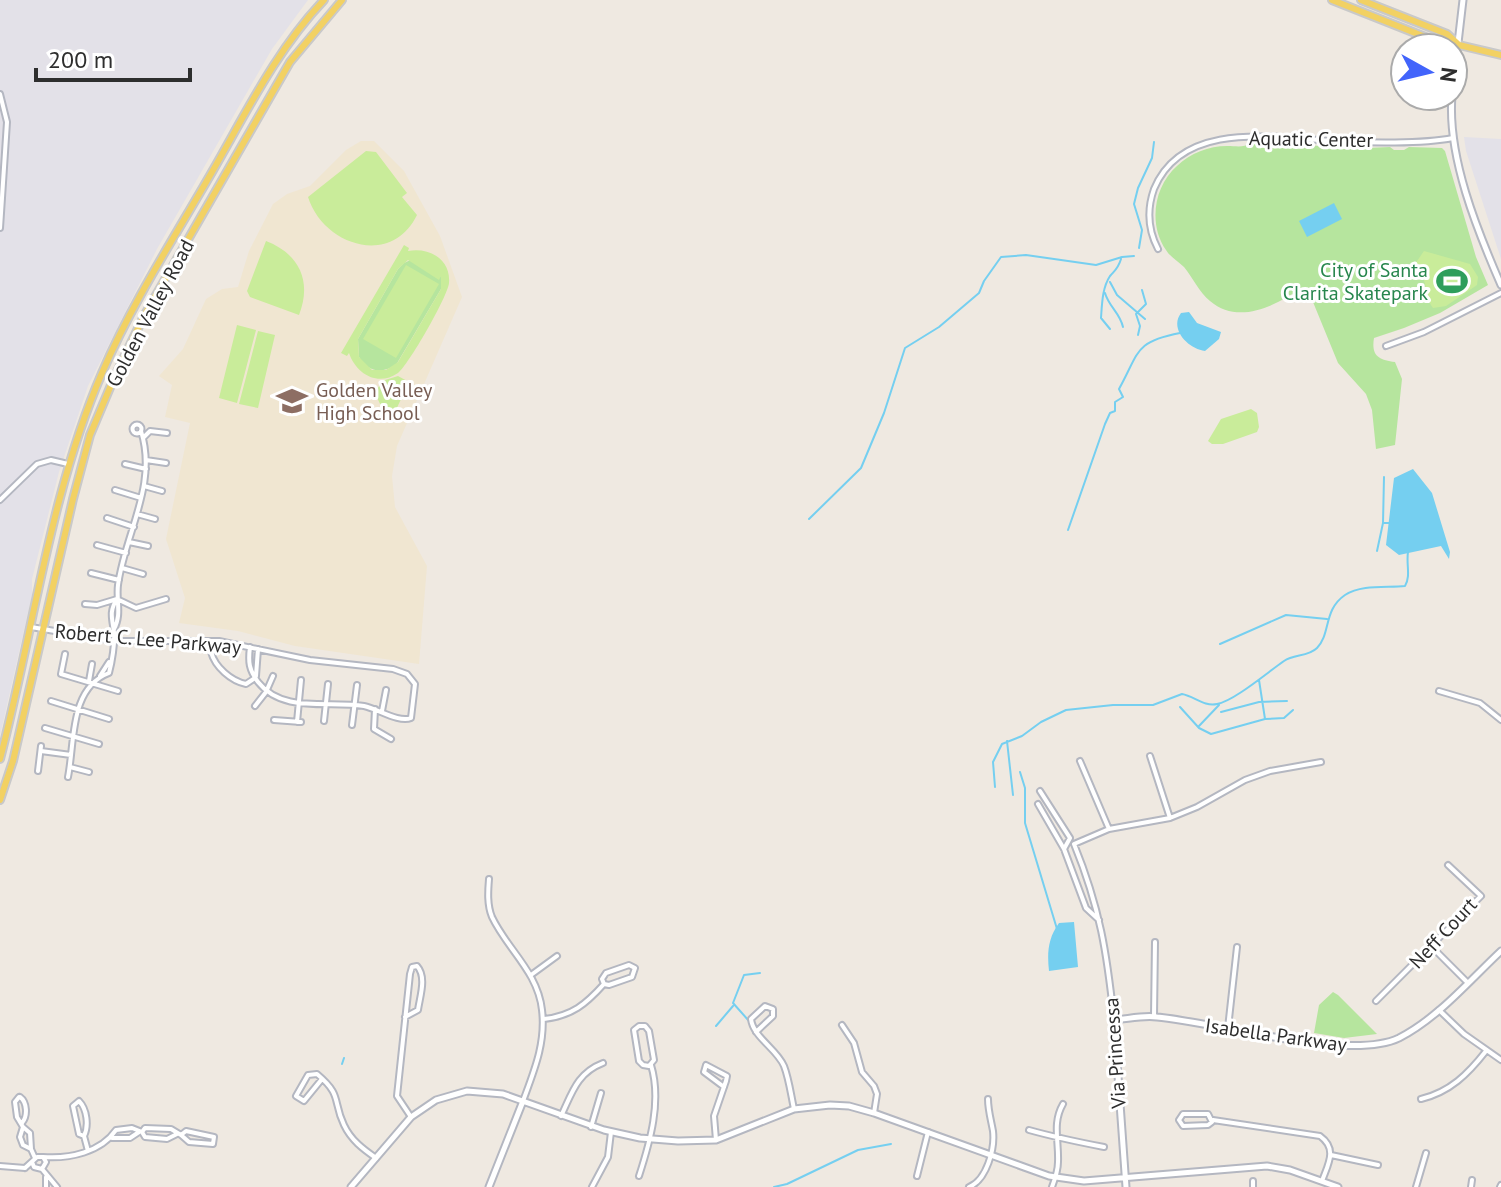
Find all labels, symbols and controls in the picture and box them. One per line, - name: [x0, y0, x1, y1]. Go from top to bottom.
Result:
- scale bar: [36, 32, 190, 82]
- north arrow: [1389, 32, 1469, 112]
- text: 200 m: [48, 44, 113, 75]
- text: N: [1434, 66, 1464, 84]
- street label: Aquatic Center: [1249, 125, 1374, 153]
- street label: Golden Valley Road: [100, 235, 200, 391]
- place label: City of Santa Clarita Skatepark: [1283, 257, 1428, 306]
- sports icon: City of Santa Clarita Skatepark: [1435, 264, 1469, 298]
- place label: Golden Valley High School: [316, 377, 433, 426]
- school or university icon: Golden Valley High School: [275, 384, 309, 418]
- street label: Robert C. Lee Parkway: [54, 618, 243, 660]
- street label: Neff Court: [1403, 892, 1483, 974]
- street label: Via Princessa: [1098, 997, 1132, 1110]
- street label: Isabella Parkway: [1203, 1012, 1349, 1058]

